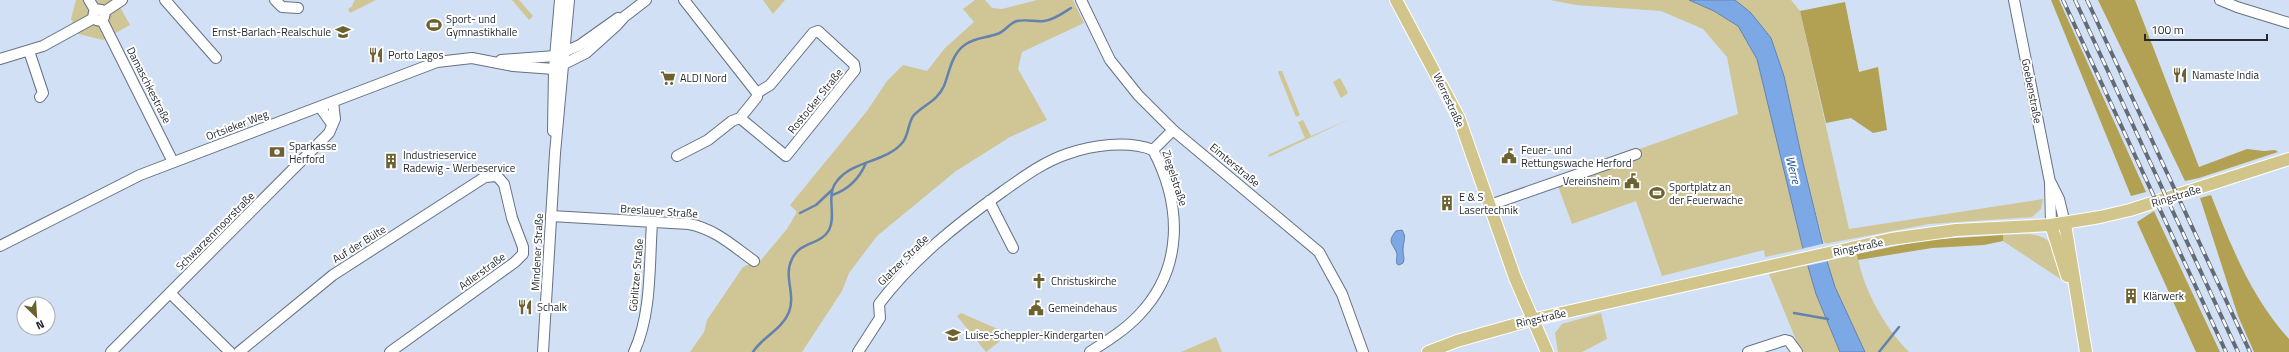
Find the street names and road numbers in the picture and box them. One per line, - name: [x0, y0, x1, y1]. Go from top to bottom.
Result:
- street label: Damaschkestraße: [123, 44, 175, 126]
- street label: Goebenstraße: [2018, 57, 2046, 125]
- street label: Rostocker Straße: [784, 65, 847, 137]
- street label: Werrestraße: [1429, 70, 1469, 130]
- street label: Ortsieker Weg: [203, 106, 271, 144]
- street label: Eimterstraße: [1206, 139, 1264, 191]
- street label: Ziegelstraße: [1158, 148, 1192, 208]
- street label: Ringstraße: [2149, 181, 2203, 211]
- street label: Schwarzenmoorstraße: [172, 188, 258, 274]
- street label: Breslauer Straße: [620, 200, 699, 222]
- street label: Mindener Straße: [527, 212, 547, 291]
- street label: Auf der Bülte: [329, 221, 389, 267]
- street label: Glatzer Straße: [874, 231, 932, 289]
- street label: Ringstraße: [1831, 234, 1885, 260]
- street label: Görlitzer Straße: [625, 238, 647, 312]
- street label: Adlerstraße: [455, 248, 509, 293]
- street label: Ringstraße: [1514, 304, 1568, 332]

